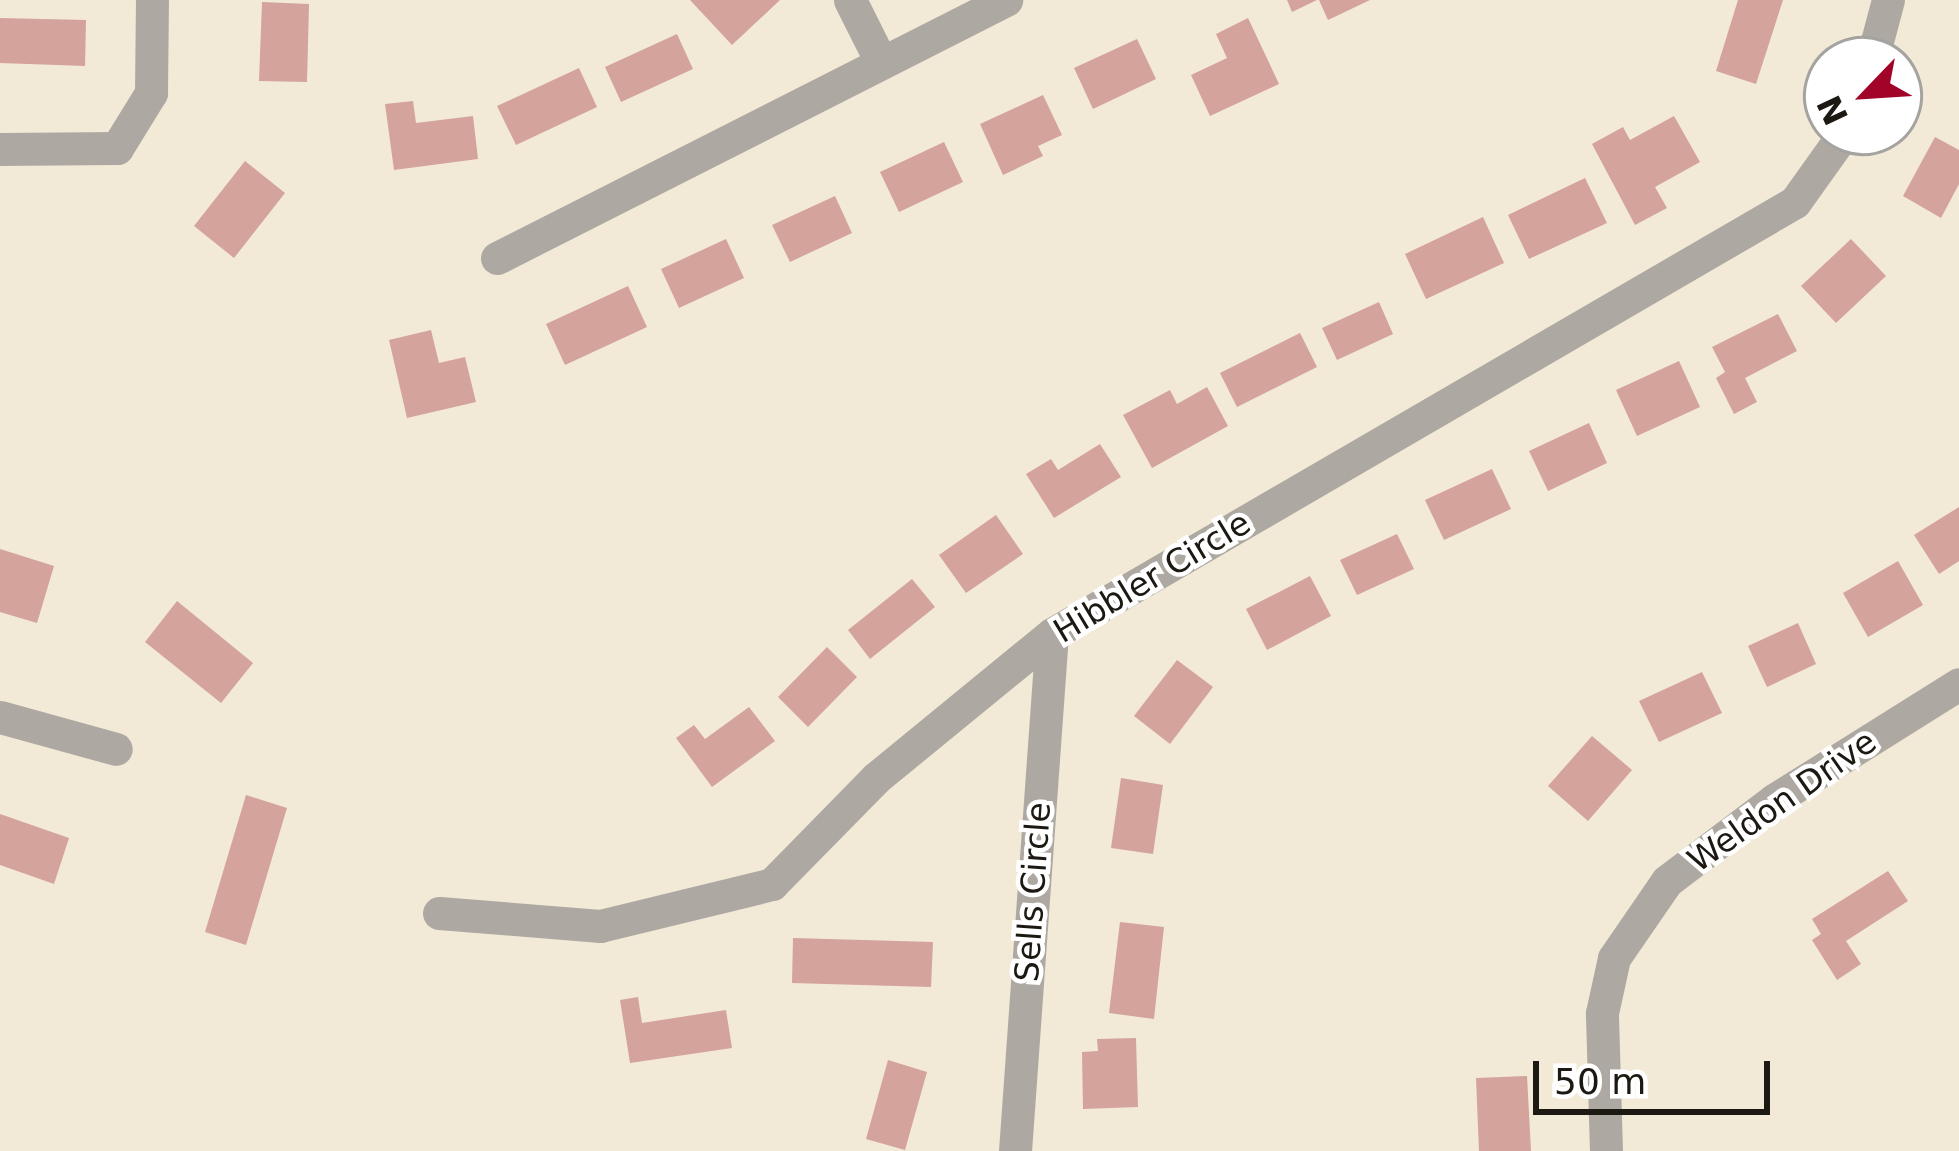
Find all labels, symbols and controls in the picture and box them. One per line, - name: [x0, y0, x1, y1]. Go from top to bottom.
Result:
- north arrow: [1803, 36, 1923, 156]
- text: N: [1809, 89, 1856, 131]
- street label: Hibbler Circle: [1047, 503, 1257, 651]
- street label: Weldon Drive: [1680, 721, 1884, 881]
- street label: Sells Circle: [1007, 801, 1059, 983]
- scale bar: [1539, 1037, 1776, 1111]
- text: 50 m: [1554, 1061, 1646, 1102]

